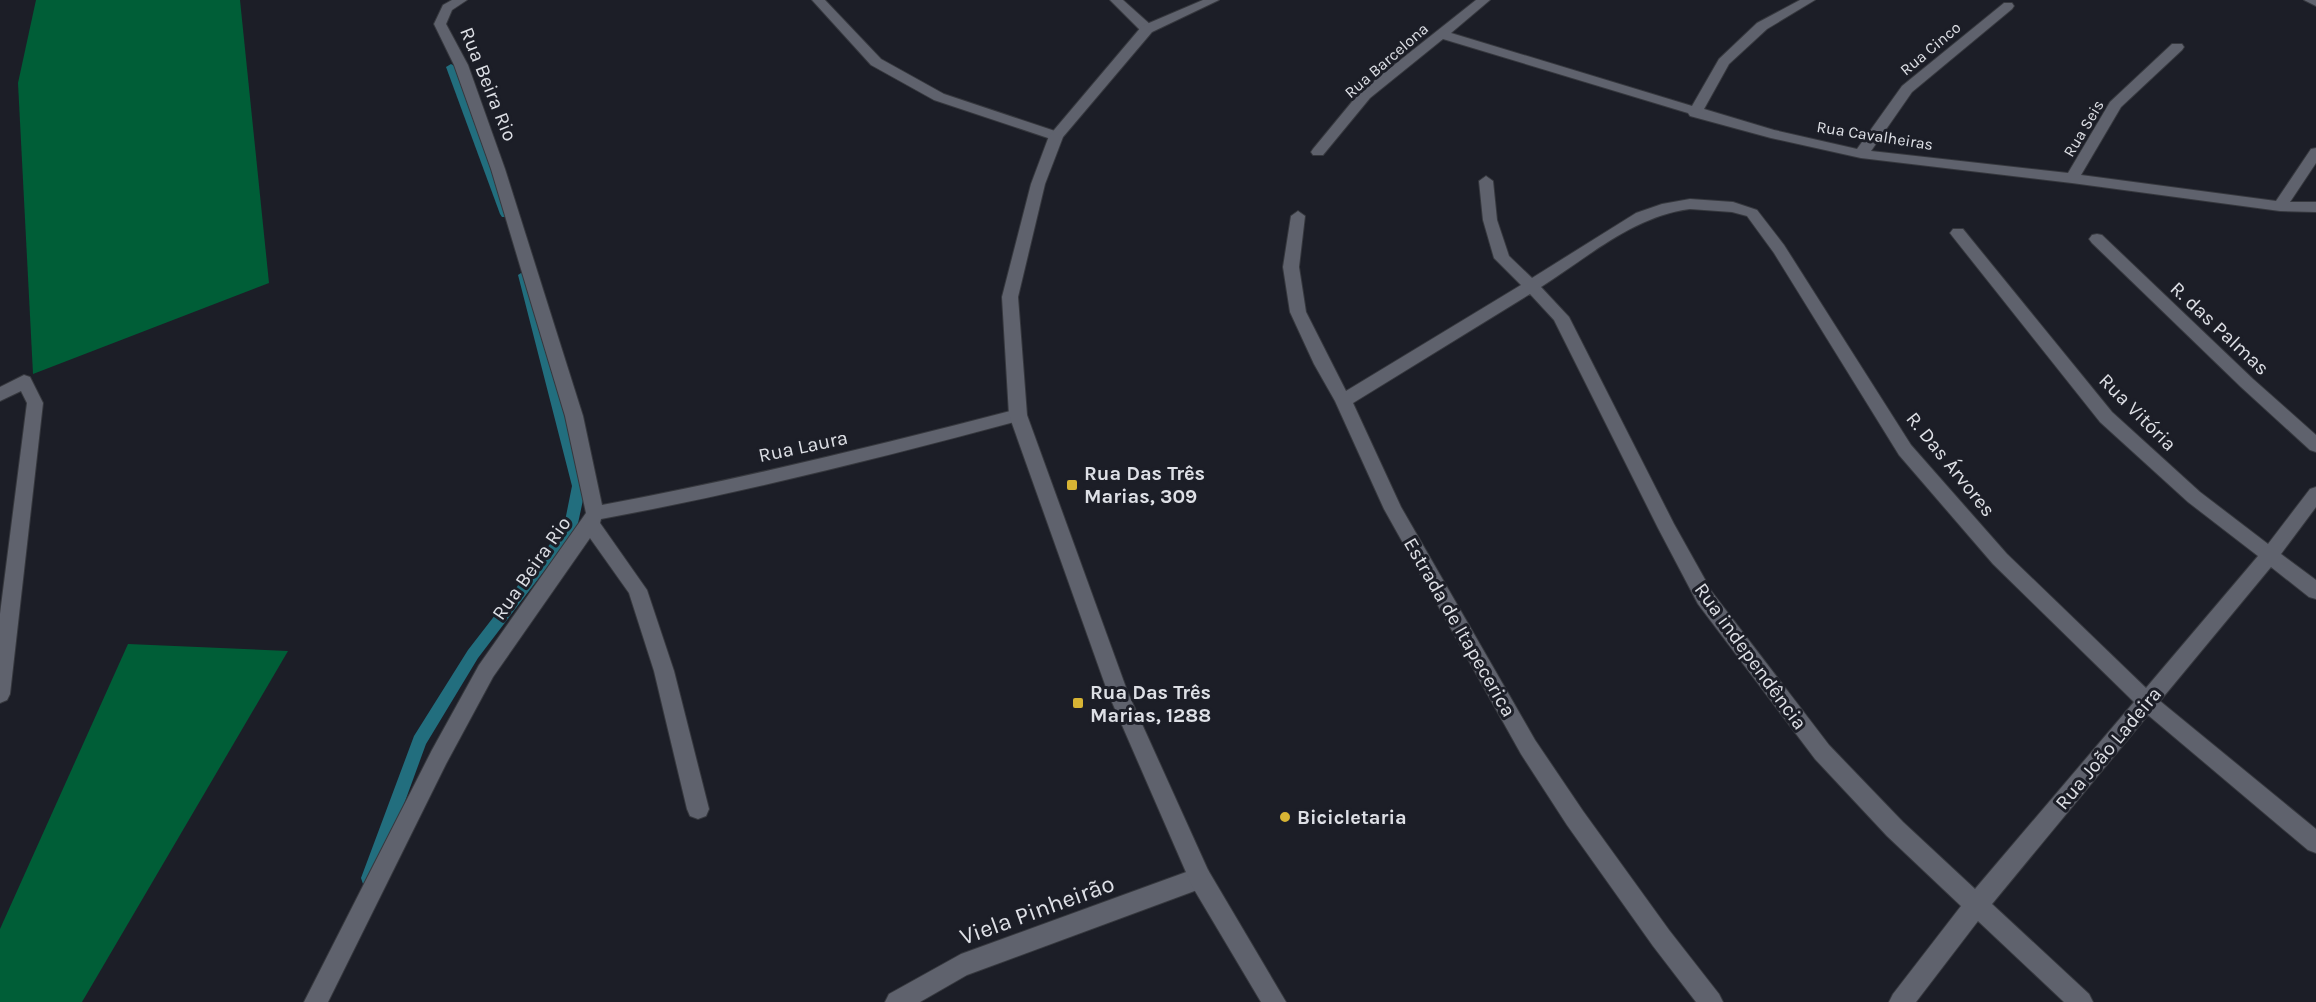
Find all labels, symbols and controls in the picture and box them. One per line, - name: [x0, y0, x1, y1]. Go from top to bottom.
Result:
- street label: Rua Cinco: [1896, 18, 1965, 79]
- street label: Rua Barcelona: [1341, 19, 1432, 102]
- street label: Rua Beira Rio: [455, 24, 522, 145]
- street label: Rua Seis: [2059, 96, 2108, 160]
- street label: Rua Cavalheiras: [1815, 117, 1935, 154]
- street label: R. das Palmas: [2166, 277, 2274, 380]
- street label: Rua Vitória: [2094, 369, 2181, 456]
- street label: R. Das Árvores: [1901, 407, 2001, 521]
- street label: Rua Laura: [756, 426, 850, 467]
- place label: Rua Das Três Marias, 309: [1084, 462, 1205, 508]
- marker: Rua Das Três Marias, 309: [1065, 478, 1079, 492]
- street label: Rua Beira Rio: [487, 512, 576, 624]
- street label: Estrada de Itapecerica: [1399, 534, 1520, 721]
- street label: Rua independência: [1690, 578, 1812, 734]
- place label: Rua Das Três Marias, 1288: [1090, 681, 1211, 727]
- street label: Rua João Ladeira: [2051, 683, 2166, 814]
- marker: Rua Das Três Marias, 1288: [1071, 696, 1085, 710]
- place label: Bicicletaria: [1297, 806, 1407, 829]
- marker: Bicicletaria: [1278, 810, 1292, 824]
- street label: Viela Pinheirão: [956, 869, 1118, 951]

